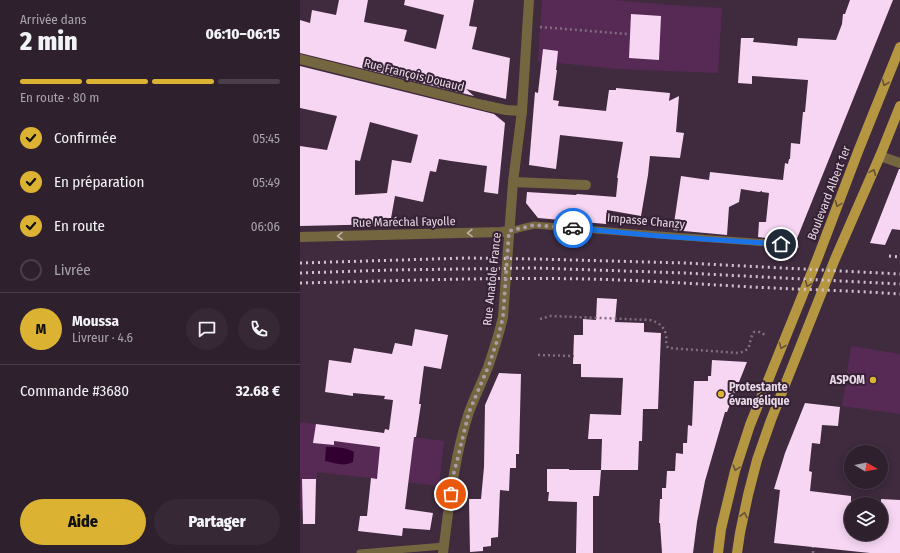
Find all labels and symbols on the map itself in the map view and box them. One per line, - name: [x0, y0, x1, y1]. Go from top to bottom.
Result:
- street label: Rue François Douaud: [362, 56, 466, 94]
- one-way arrow: [882, 80, 890, 87]
- street label: Boulevard Albert 1er: [805, 143, 854, 242]
- one-way arrow: [868, 169, 876, 177]
- one-way arrow: [835, 201, 843, 208]
- courier: [553, 208, 593, 248]
- street label: Impasse Chanzy: [607, 211, 686, 231]
- street label: Rue Maréchal Fayolle: [352, 214, 456, 230]
- pin: [764, 227, 798, 261]
- one-way arrow: [467, 229, 473, 237]
- one-way arrow: [337, 232, 343, 240]
- street label: Rue Anatole France: [480, 232, 504, 326]
- one-way arrow: [804, 280, 812, 287]
- one-way arrow: [779, 342, 787, 350]
- place label: ASPOM: [829, 373, 865, 387]
- marker: ASPOM: [868, 375, 878, 385]
- place label: Protestante évangélique: [729, 380, 790, 408]
- marker: Protestante évangélique: [716, 389, 726, 399]
- north arrow: [844, 445, 888, 489]
- one-way arrow: [732, 464, 741, 471]
- pin: [434, 477, 468, 511]
- one-way arrow: [739, 511, 747, 518]

